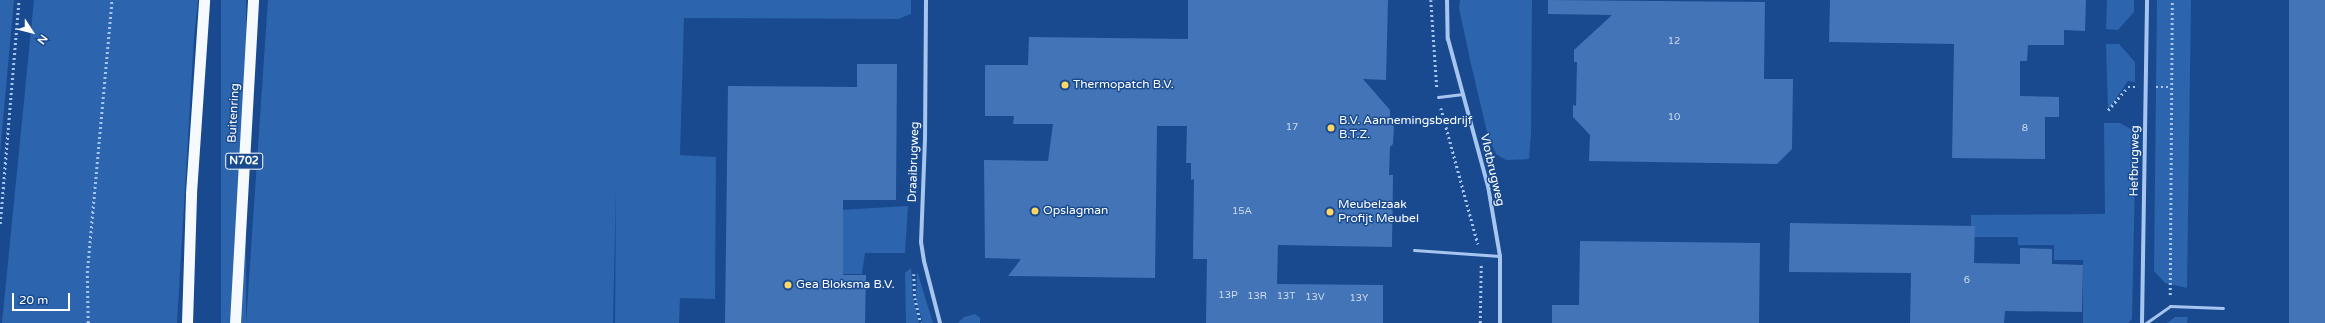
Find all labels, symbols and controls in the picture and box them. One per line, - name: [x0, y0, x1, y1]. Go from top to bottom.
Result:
- north arrow: [12, 12, 52, 52]
- text: N: [34, 32, 50, 47]
- house number: 12: [1668, 36, 1680, 48]
- place label: Thermopatch B.V.: [1073, 78, 1174, 92]
- marker: Thermopatch B.V.: [1060, 80, 1070, 90]
- street label: Buitenring: [225, 83, 243, 143]
- house number: 10: [1668, 112, 1680, 124]
- place label: B.V. Aannemingsbedrijf B.T.Z.: [1339, 114, 1472, 142]
- street label: Draaibrugweg: [905, 121, 923, 203]
- house number: 17: [1286, 122, 1298, 134]
- marker: B.V. Aannemingsbedrijf B.T.Z.: [1326, 123, 1336, 133]
- house number: 8: [2022, 123, 2028, 135]
- street label: Hefbrugweg: [2127, 125, 2143, 197]
- street label: Vlotbrugweg: [1477, 132, 1507, 208]
- road number: N702: [225, 152, 263, 170]
- place label: Meubelzaak Profijt Meubel: [1338, 198, 1419, 226]
- place label: Opslagman: [1043, 204, 1108, 218]
- marker: Opslagman: [1030, 206, 1040, 216]
- house number: 15A: [1232, 206, 1252, 218]
- marker: Meubelzaak Profijt Meubel: [1325, 207, 1335, 217]
- house number: 6: [1964, 275, 1970, 287]
- place label: Gea Bloksma B.V.: [796, 278, 895, 292]
- marker: Gea Bloksma B.V.: [783, 280, 793, 290]
- scale bar: [14, 285, 72, 311]
- house number: 13P: [1218, 290, 1238, 302]
- house number: 13R: [1247, 291, 1267, 303]
- house number: 13T: [1277, 291, 1295, 303]
- house number: 13V: [1305, 292, 1325, 304]
- text: 20 m: [19, 293, 48, 307]
- house number: 13Y: [1350, 293, 1368, 305]

